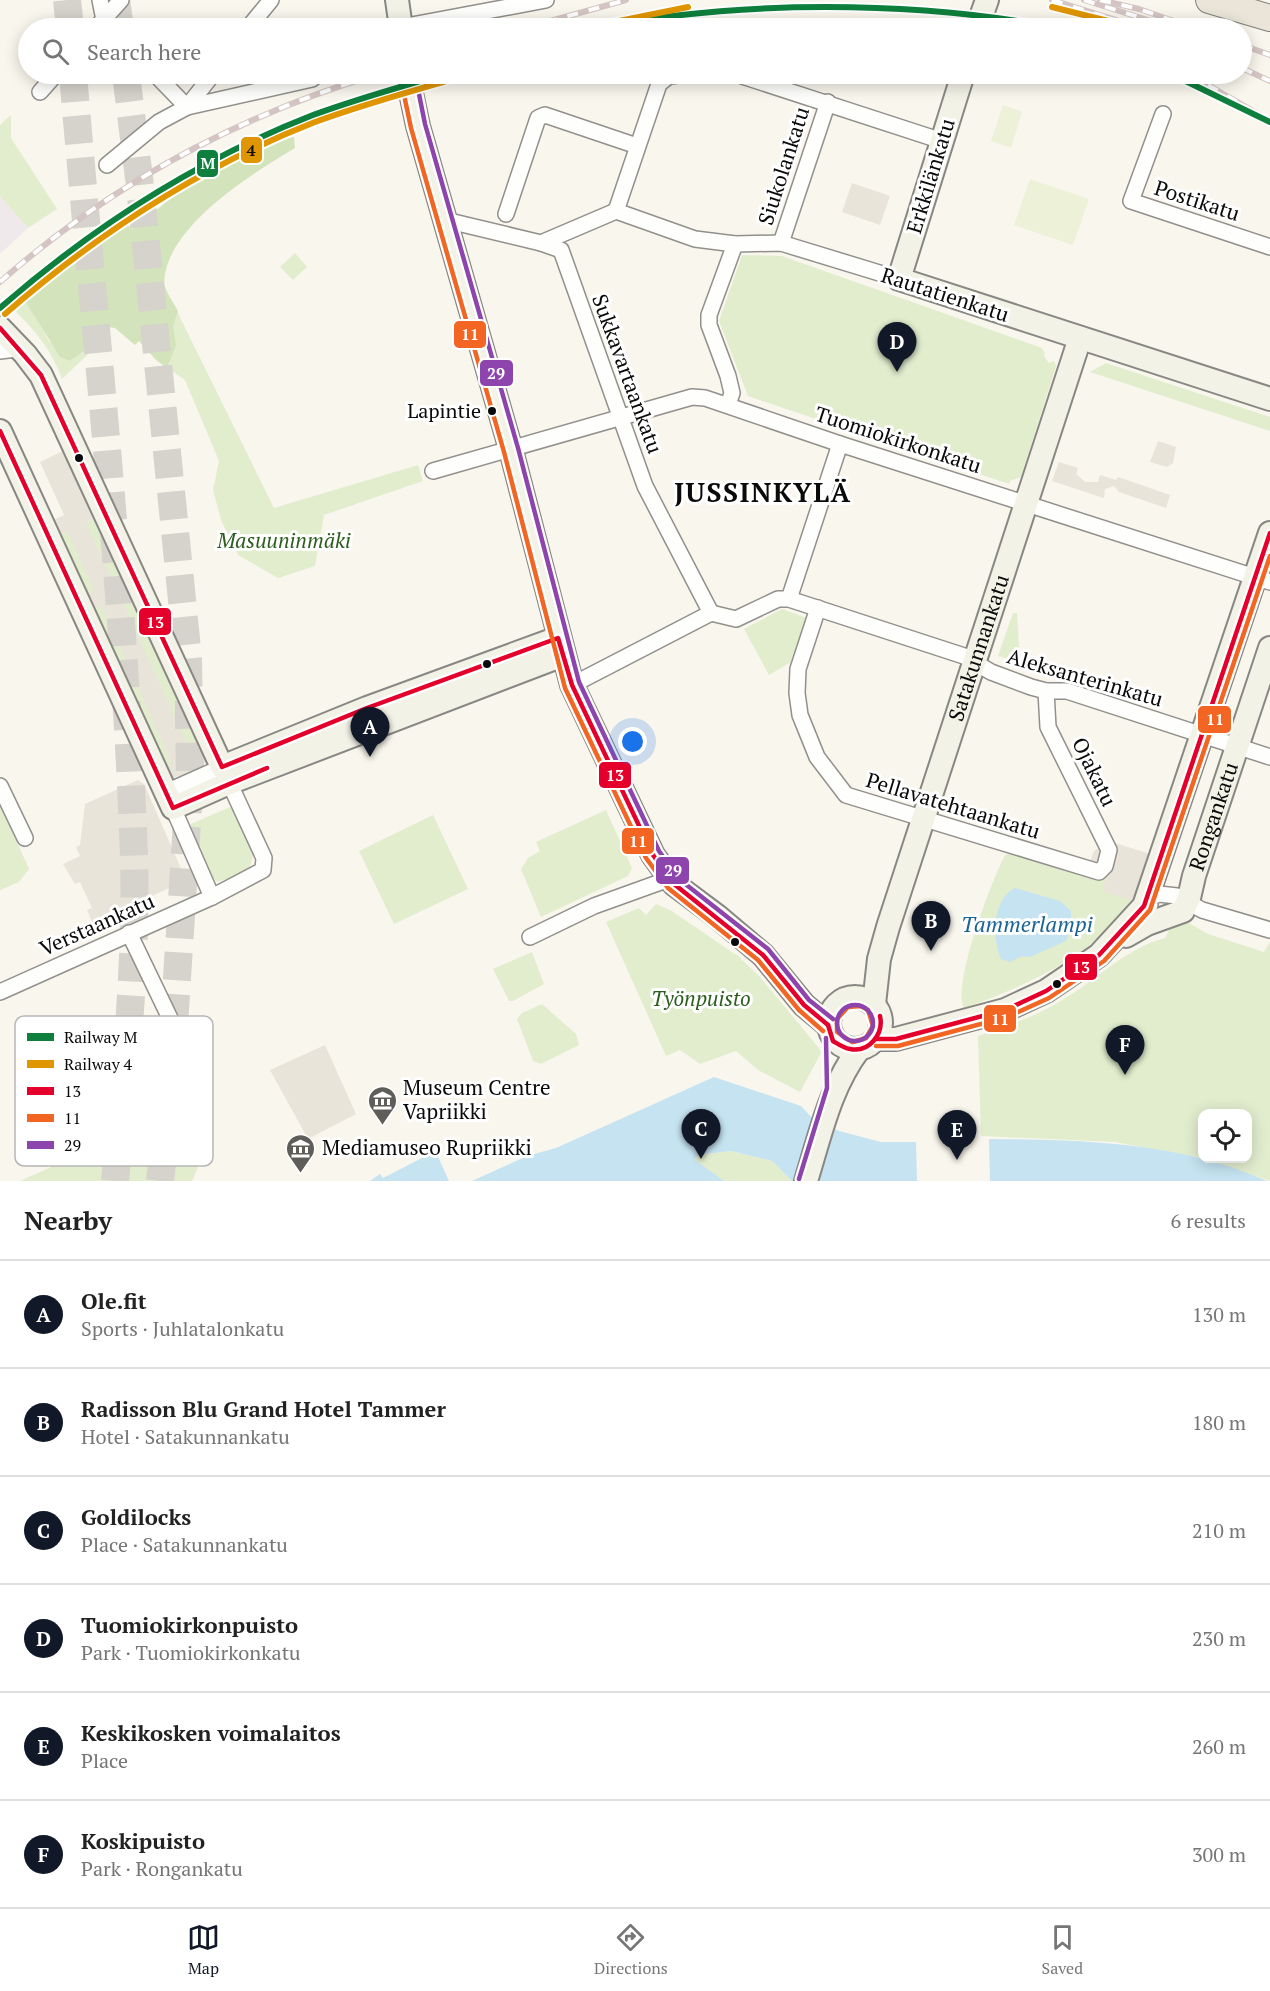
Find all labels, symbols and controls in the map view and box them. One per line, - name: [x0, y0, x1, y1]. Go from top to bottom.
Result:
- search box: [18, 18, 1252, 84]
- icon: search: [39, 35, 72, 68]
- text: Search here: [87, 37, 201, 66]
- street label: Siukolankatu: [751, 103, 815, 228]
- street label: Erkkilänkatu: [899, 115, 961, 237]
- line badge: 4: [240, 136, 263, 164]
- text: 4: [246, 139, 256, 161]
- line badge: M: [196, 149, 219, 178]
- text: M: [201, 152, 216, 174]
- street label: Postikatu: [1151, 173, 1243, 227]
- street label: Rautatienkatu: [878, 260, 1013, 328]
- street label: Sukkavartaankatu: [586, 290, 670, 457]
- line badge: 11: [453, 320, 487, 349]
- pin: D: [878, 322, 916, 372]
- text: 11: [461, 323, 479, 345]
- line badge: 29: [479, 359, 514, 387]
- text: 29: [487, 362, 505, 384]
- place label: Lapintie: [407, 397, 481, 424]
- street label: Tuomiokirkonkatu: [812, 399, 985, 479]
- marker: Lapintie: [486, 405, 498, 417]
- unlabelled marker: [73, 452, 85, 464]
- district label: JUSSINKYLÄ: [674, 474, 852, 510]
- park label: Masuuninmäki: [216, 526, 351, 554]
- street label: Satakunnankatu: [941, 571, 1015, 725]
- line badge: 13: [138, 607, 172, 636]
- text: 13: [146, 611, 164, 633]
- street label: Aleksanterinkatu: [1004, 641, 1166, 713]
- unlabelled marker: [481, 658, 493, 670]
- line badge: 11: [1197, 705, 1232, 734]
- pin: A: [350, 708, 389, 757]
- text: 11: [1206, 708, 1224, 730]
- your location: [618, 727, 647, 756]
- street label: Ojakatu: [1066, 732, 1124, 811]
- street label: Rongankatu: [1182, 758, 1244, 874]
- line badge: 13: [598, 761, 632, 789]
- text: 13: [606, 764, 624, 786]
- street label: Pellavatehtaankatu: [863, 765, 1044, 845]
- line badge: 11: [621, 827, 655, 855]
- text: 11: [629, 830, 647, 852]
- line badge: 29: [655, 856, 690, 885]
- text: 29: [664, 859, 682, 881]
- street label: Verstaankatu: [35, 886, 158, 962]
- pin: B: [912, 902, 950, 951]
- water label: Tammerlampi: [961, 909, 1093, 938]
- unlabelled marker: [729, 936, 741, 948]
- line badge: 13: [1064, 953, 1098, 981]
- text: 13: [1072, 956, 1090, 978]
- unlabelled marker: [1051, 978, 1063, 990]
- park label: Työnpuisto: [651, 984, 751, 1012]
- line badge: 11: [983, 1004, 1017, 1033]
- text: 11: [991, 1008, 1009, 1030]
- legend: [15, 1016, 213, 1166]
- text: Railway M: [64, 1026, 138, 1048]
- pin: F: [1106, 1026, 1144, 1075]
- text: Railway 4: [64, 1053, 133, 1075]
- place label: Museum Centre Vapriikki: [403, 1073, 551, 1125]
- text: 13: [64, 1080, 81, 1102]
- museum icon: Museum Centre Vapriikki: [366, 1084, 398, 1126]
- text: 11: [64, 1107, 81, 1129]
- map controls: [1198, 1109, 1252, 1163]
- button: locate: [1198, 1109, 1252, 1163]
- pin: C: [682, 1110, 720, 1159]
- pin: E: [938, 1110, 976, 1160]
- museum icon: Mediamuseo Rupriikki: [285, 1132, 317, 1174]
- place label: Mediamuseo Rupriikki: [322, 1133, 532, 1161]
- text: 29: [64, 1134, 81, 1156]
- text: Nearby: [24, 1203, 112, 1237]
- text: 6 results: [1171, 1207, 1246, 1234]
- text: Ole.fit: [81, 1286, 147, 1315]
- text: A: [36, 1301, 51, 1328]
- text: 130 m: [1192, 1301, 1246, 1328]
- text: Sports · Juhlatalonkatu: [81, 1315, 284, 1342]
- text: Radisson Blu Grand Hotel Tammer: [81, 1394, 446, 1423]
- text: B: [37, 1409, 50, 1436]
- text: 180 m: [1192, 1409, 1246, 1436]
- text: Hotel · Satakunnankatu: [81, 1423, 290, 1450]
- text: Goldilocks: [81, 1502, 191, 1531]
- text: C: [37, 1517, 50, 1544]
- text: 210 m: [1192, 1517, 1246, 1544]
- text: Place · Satakunnankatu: [81, 1531, 288, 1558]
- text: Tuomiokirkonpuisto: [81, 1610, 298, 1639]
- text: D: [36, 1625, 51, 1652]
- text: 230 m: [1192, 1625, 1246, 1652]
- text: Park · Tuomiokirkonkatu: [81, 1639, 301, 1666]
- text: Keskikosken voimalaitos: [81, 1718, 341, 1747]
- text: E: [37, 1733, 50, 1760]
- text: 260 m: [1192, 1733, 1246, 1760]
- text: Place: [81, 1747, 128, 1774]
- text: Koskipuisto: [81, 1826, 205, 1855]
- text: F: [38, 1841, 49, 1868]
- text: 300 m: [1192, 1841, 1246, 1868]
- text: Park · Rongankatu: [81, 1855, 243, 1882]
- tab: Map: [187, 1921, 220, 1979]
- tab: Directions: [594, 1921, 668, 1979]
- tab: Saved: [1042, 1921, 1083, 1979]

